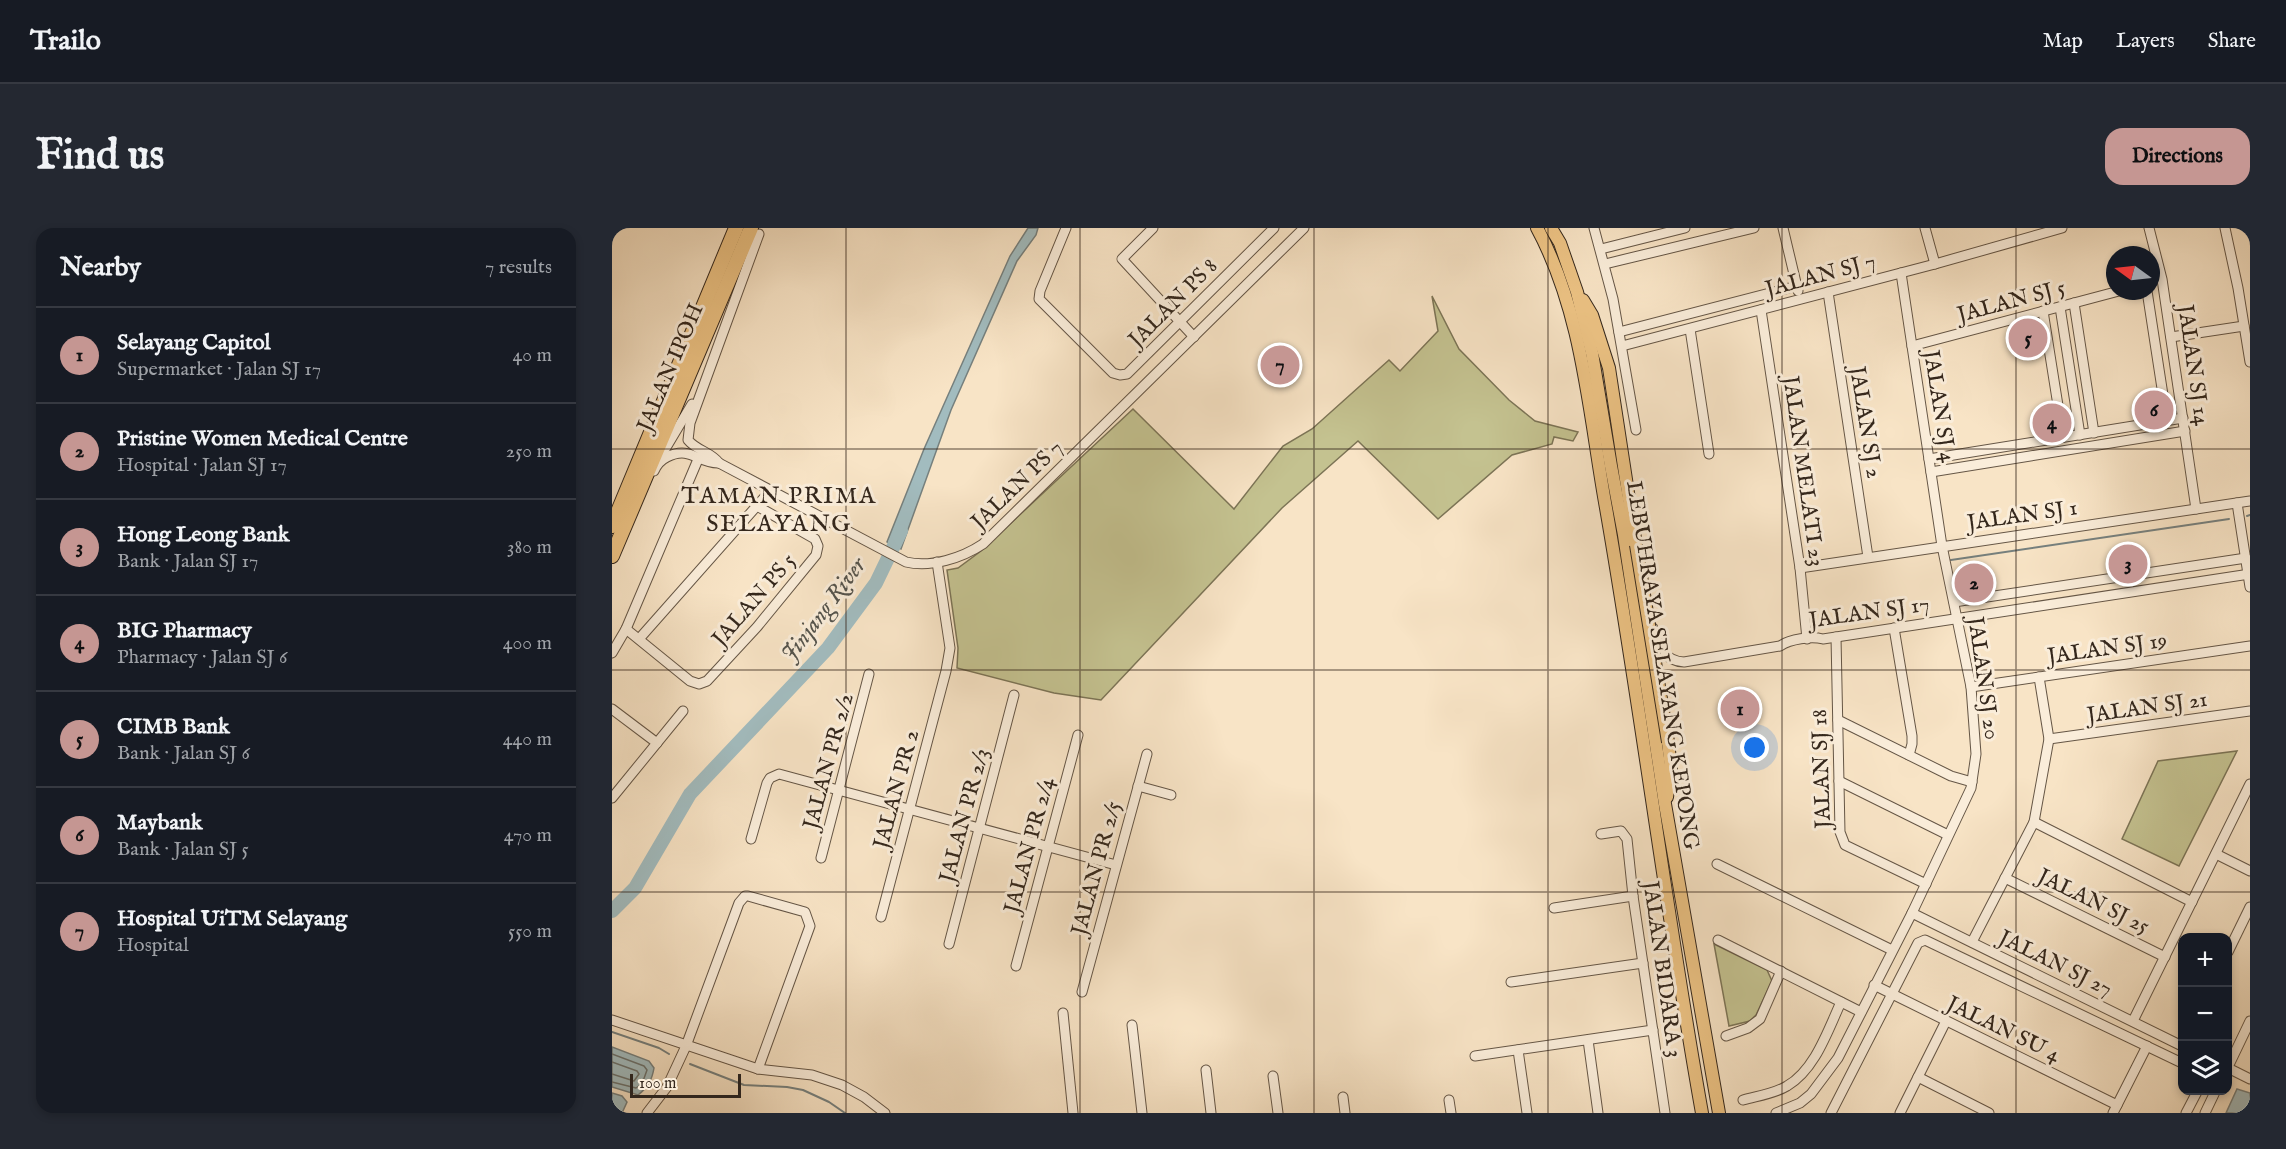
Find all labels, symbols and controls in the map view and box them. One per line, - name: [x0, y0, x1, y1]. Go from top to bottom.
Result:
- text: Trailo: [30, 24, 101, 59]
- text: Map: [2043, 28, 2083, 55]
- text: Layers: [2116, 28, 2175, 55]
- text: Share: [2208, 28, 2256, 55]
- button: Directions: [2105, 128, 2250, 185]
- text: Find us: [36, 130, 164, 183]
- north arrow: [2106, 246, 2160, 300]
- street label: JALAN SJ 7: [1759, 248, 1879, 305]
- text: Nearby: [60, 251, 141, 284]
- street label: JALAN PS 8: [1121, 253, 1224, 356]
- text: 7 results: [485, 255, 552, 280]
- street label: JALAN SJ 5: [1952, 274, 2069, 331]
- street label: JALAN IPOH: [630, 299, 710, 439]
- street label: JALAN SJ 14: [2170, 300, 2215, 428]
- pin: 5: [2008, 316, 2048, 360]
- text: Selayang Capitol: [117, 329, 270, 357]
- pin: 7: [1260, 342, 1300, 388]
- text: 1: [76, 343, 83, 368]
- text: 40 m: [513, 343, 552, 368]
- street label: JALAN SJ 4: [1916, 345, 1962, 465]
- text: Supermarket · Jalan SJ 17: [117, 357, 321, 382]
- street label: JALAN SJ 2: [1842, 361, 1888, 480]
- street label: JALAN MELATI 23: [1775, 371, 1830, 568]
- pin: 6: [2134, 388, 2174, 432]
- pin: 4: [2032, 400, 2072, 446]
- text: Pristine Women Medical Centre: [117, 425, 408, 453]
- street label: JALAN PS 7: [964, 435, 1069, 538]
- text: 2: [75, 439, 84, 464]
- text: 250 m: [506, 439, 552, 464]
- text: Hospital · Jalan SJ 17: [117, 453, 287, 478]
- street label: LEBUHRAYA SELAYANG KEPONG: [1619, 479, 1705, 852]
- district label: TAMAN PRIMA SELAYANG: [681, 481, 877, 540]
- street label: JALAN SJ 1: [1962, 494, 2079, 538]
- text: Hong Leong Bank: [117, 521, 290, 549]
- text: 3: [76, 535, 83, 560]
- text: 380 m: [507, 535, 552, 560]
- pin: 3: [2108, 542, 2148, 586]
- street label: JALAN PS 5: [704, 548, 803, 655]
- text: Bank · Jalan SJ 17: [117, 549, 258, 574]
- water label: Jinjang River: [775, 550, 875, 668]
- pin: 2: [1954, 560, 1994, 606]
- street label: JALAN SJ 17: [1804, 591, 1931, 636]
- street label: JALAN SJ 20: [1960, 612, 2006, 742]
- text: BIG Pharmacy: [117, 617, 252, 645]
- street label: JALAN SJ 19: [2043, 627, 2169, 672]
- text: 4: [75, 631, 84, 656]
- text: 400 m: [503, 631, 552, 656]
- text: Pharmacy · Jalan SJ 6: [117, 645, 288, 670]
- pin: 1: [1720, 686, 1760, 732]
- street label: JALAN SJ 21: [2082, 686, 2209, 731]
- street label: JALAN PR 2/2: [797, 690, 861, 836]
- street label: JALAN SJ 18: [1806, 709, 1838, 832]
- text: CIMB Bank: [117, 713, 230, 741]
- text: 5: [76, 727, 83, 752]
- text: 440 m: [503, 727, 552, 752]
- street label: JALAN PR 2: [867, 727, 926, 855]
- your location: [1740, 733, 1769, 762]
- text: Bank · Jalan SJ 6: [117, 741, 250, 766]
- street label: JALAN PR 2/3: [933, 745, 996, 889]
- street label: JALAN PR 2/4: [998, 774, 1062, 919]
- street label: JALAN PR 2/5: [1065, 798, 1128, 941]
- text: Maybank: [117, 809, 203, 837]
- text: 6: [75, 823, 84, 848]
- text: 470 m: [504, 823, 552, 848]
- text: Bank · Jalan SJ 5: [117, 837, 249, 862]
- street label: JALAN SJ 25: [2030, 861, 2154, 941]
- street label: JALAN BIDARA 3: [1635, 876, 1688, 1059]
- text: Hospital UiTM Selayang: [117, 905, 347, 933]
- text: 7: [75, 919, 84, 944]
- text: 550 m: [508, 919, 552, 944]
- street label: JALAN SJ 27: [1991, 923, 2117, 1003]
- text: Hospital: [117, 933, 189, 958]
- map controls: [2178, 933, 2232, 1095]
- button: +: [2178, 933, 2232, 987]
- button: −: [2178, 987, 2232, 1041]
- street label: JALAN SU 4: [1939, 989, 2065, 1069]
- button: layers: [2178, 1041, 2232, 1095]
- scale bar: [630, 1071, 741, 1098]
- text: 100 m: [639, 1074, 676, 1094]

